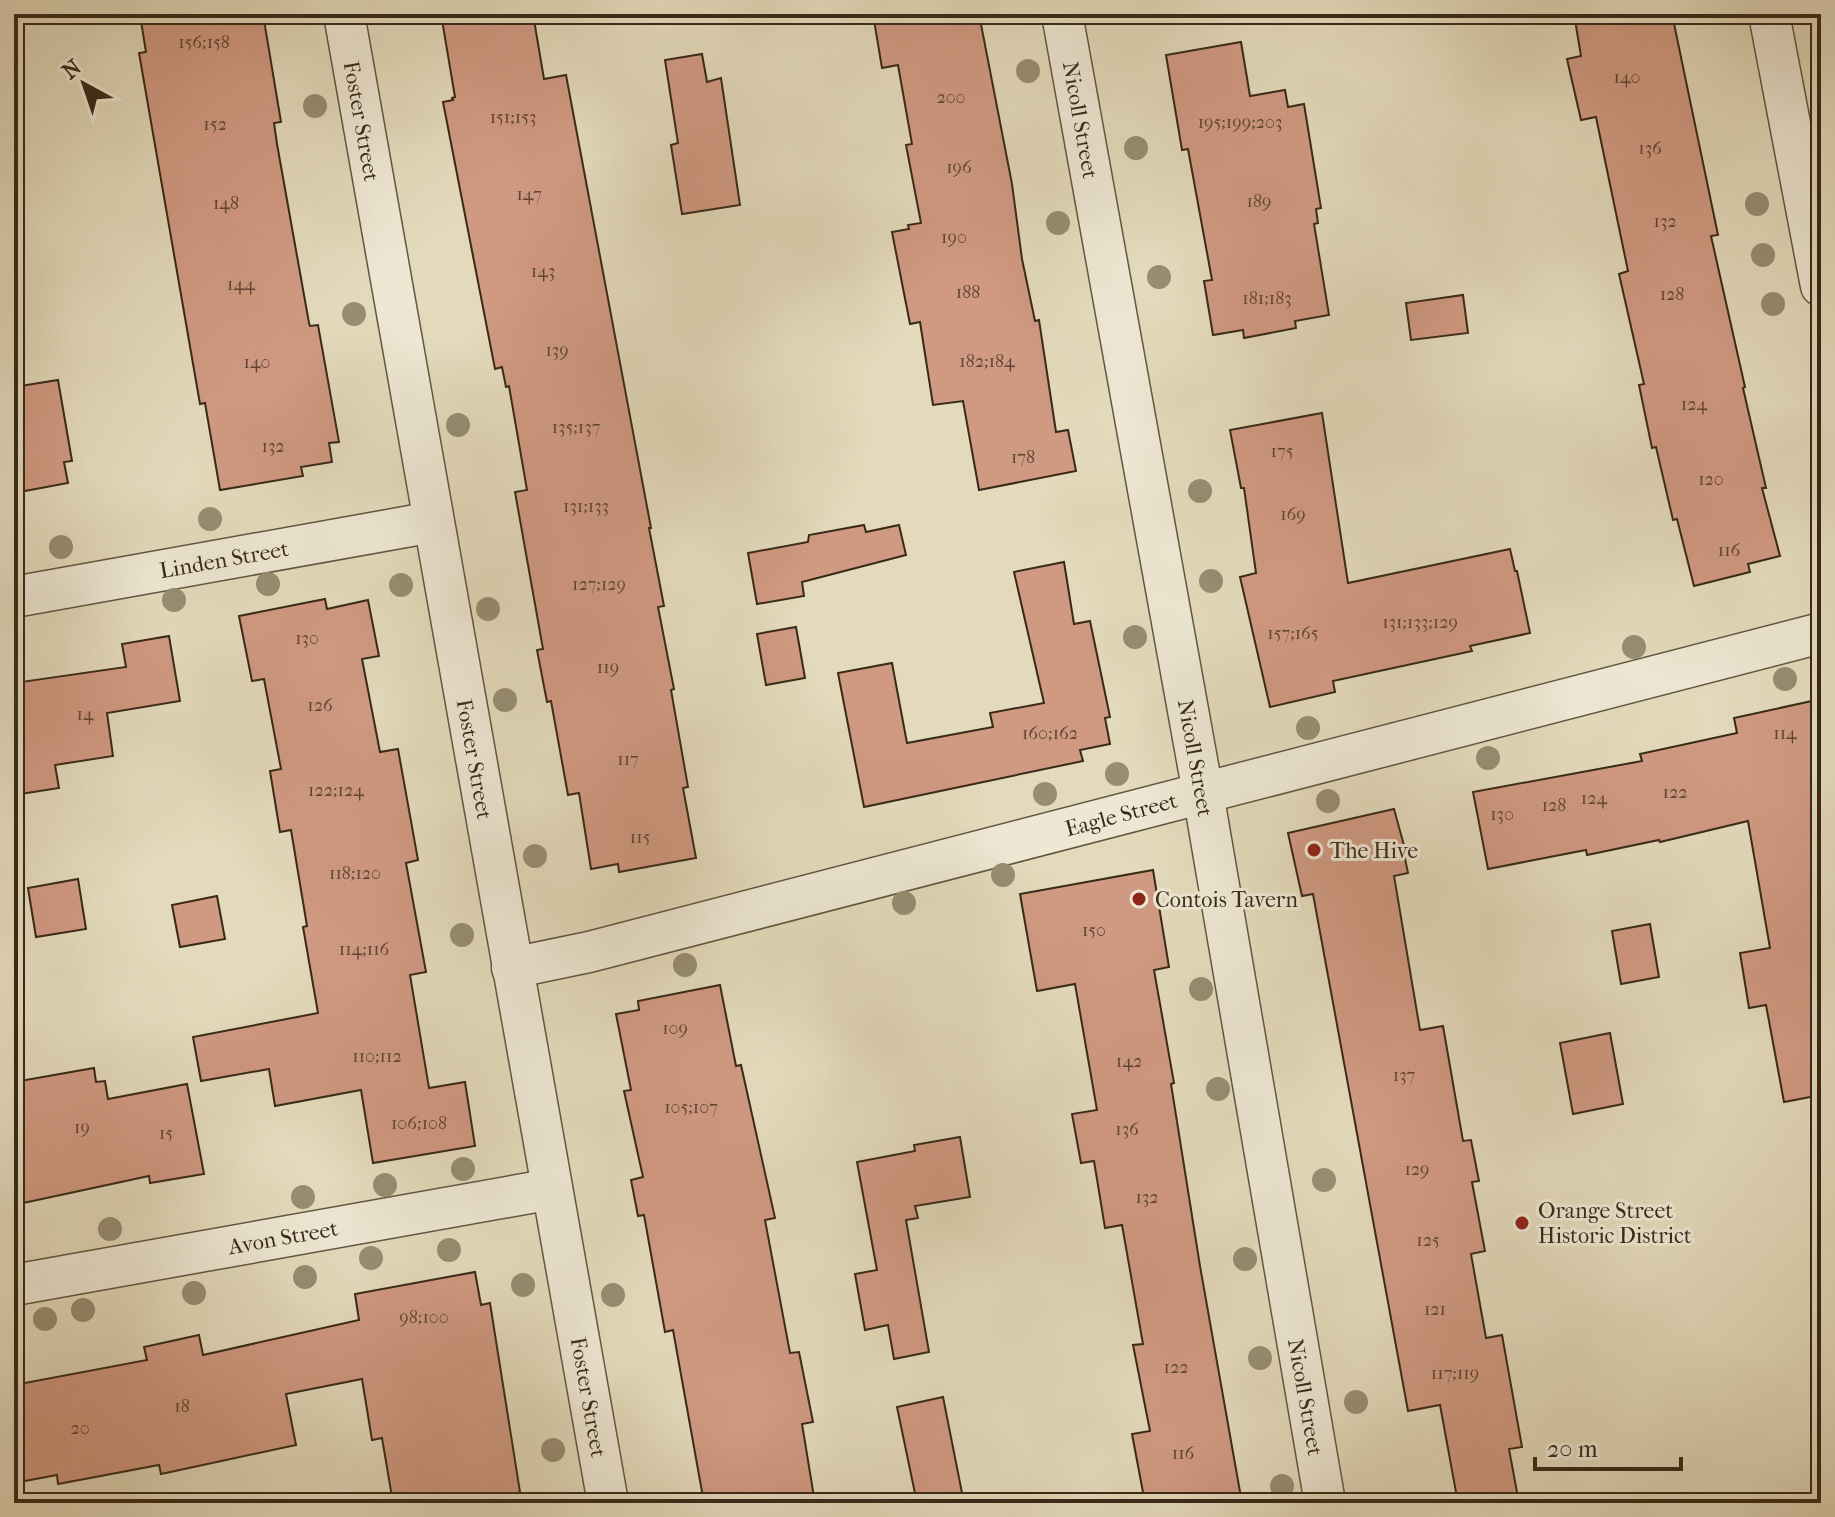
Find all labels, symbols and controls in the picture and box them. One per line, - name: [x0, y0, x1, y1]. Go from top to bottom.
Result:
- house number: 156;158: [178, 32, 230, 53]
- north arrow: [44, 44, 124, 124]
- text: N: [57, 54, 87, 85]
- street label: Foster Street: [338, 59, 384, 184]
- street label: Nicoll Street: [1057, 60, 1103, 181]
- house number: 140: [1614, 67, 1640, 88]
- house number: 200: [936, 87, 966, 108]
- house number: 151;153: [490, 107, 536, 128]
- house number: 195;199;203: [1198, 112, 1282, 133]
- house number: 152: [203, 114, 227, 135]
- house number: 136: [1638, 138, 1662, 159]
- house number: 196: [946, 157, 972, 178]
- house number: 147: [516, 184, 542, 205]
- house number: 189: [1247, 191, 1271, 212]
- house number: 148: [213, 193, 239, 214]
- house number: 132: [1653, 211, 1677, 232]
- house number: 190: [941, 227, 967, 248]
- house number: 143: [531, 261, 555, 282]
- house number: 144: [227, 274, 255, 295]
- house number: 188: [956, 282, 980, 303]
- house number: 128: [1660, 284, 1684, 305]
- house number: 181;183: [1242, 288, 1292, 309]
- house number: 139: [545, 340, 569, 361]
- house number: 182;184: [959, 351, 1015, 372]
- house number: 140: [244, 352, 270, 373]
- house number: 124: [1681, 394, 1708, 415]
- house number: 135;137: [552, 417, 601, 438]
- house number: 132: [261, 436, 285, 457]
- house number: 175: [1271, 441, 1294, 462]
- house number: 178: [1011, 447, 1035, 468]
- house number: 120: [1698, 469, 1724, 490]
- house number: 131;133: [563, 496, 609, 517]
- house number: 169: [1280, 504, 1306, 525]
- street label: Linden Street: [157, 536, 291, 584]
- house number: 116: [1718, 540, 1741, 561]
- house number: 127;129: [572, 574, 626, 595]
- house number: 131;133;129: [1382, 612, 1458, 633]
- house number: 157;165: [1267, 623, 1319, 644]
- house number: 130: [295, 628, 319, 649]
- house number: 119: [597, 657, 619, 678]
- house number: 126: [307, 695, 333, 716]
- street label: Foster Street: [451, 697, 497, 822]
- street label: Nicoll Street: [1172, 698, 1218, 819]
- house number: 14: [76, 704, 94, 725]
- house number: 160;162: [1022, 723, 1078, 744]
- house number: 114: [1773, 723, 1797, 744]
- house number: 117: [617, 749, 639, 770]
- house number: 122;124: [308, 780, 364, 801]
- house number: 122: [1663, 782, 1687, 803]
- street label: Eagle Street: [1062, 787, 1180, 842]
- house number: 124: [1581, 788, 1608, 809]
- house number: 128: [1542, 795, 1566, 816]
- house number: 130: [1490, 804, 1514, 825]
- house number: 115: [630, 827, 650, 848]
- place label: The Hive: [1330, 838, 1418, 864]
- marker: The Hive: [1305, 841, 1323, 859]
- house number: 118;120: [329, 863, 381, 884]
- place label: Contois Tavern: [1155, 887, 1298, 913]
- marker: Contois Tavern: [1130, 890, 1148, 908]
- house number: 150: [1082, 920, 1106, 941]
- house number: 114;116: [339, 939, 390, 960]
- house number: 109: [662, 1018, 688, 1039]
- house number: 110;112: [352, 1046, 402, 1067]
- house number: 142: [1116, 1051, 1142, 1072]
- house number: 137: [1393, 1065, 1416, 1086]
- house number: 105;107: [664, 1097, 718, 1118]
- house number: 106;108: [391, 1113, 447, 1134]
- house number: 19: [74, 1117, 90, 1138]
- house number: 136: [1115, 1119, 1139, 1140]
- house number: 15: [159, 1123, 173, 1144]
- house number: 129: [1404, 1159, 1430, 1180]
- house number: 132: [1135, 1187, 1159, 1208]
- place label: Orange Street Historic District: [1538, 1198, 1692, 1249]
- marker: Orange Street Historic District: [1513, 1214, 1531, 1232]
- street label: Avon Street: [225, 1216, 340, 1261]
- house number: 125: [1416, 1230, 1440, 1251]
- house number: 121: [1424, 1299, 1446, 1320]
- house number: 98;100: [399, 1307, 449, 1328]
- street label: Foster Street: [565, 1335, 611, 1460]
- street label: Nicoll Street: [1282, 1337, 1328, 1458]
- house number: 122: [1164, 1357, 1188, 1378]
- house number: 117;119: [1431, 1363, 1479, 1384]
- house number: 18: [174, 1396, 190, 1417]
- house number: 20: [70, 1418, 90, 1439]
- scale bar: [1535, 1421, 1681, 1471]
- text: 20 m: [1547, 1435, 1598, 1463]
- house number: 116: [1172, 1443, 1195, 1464]

